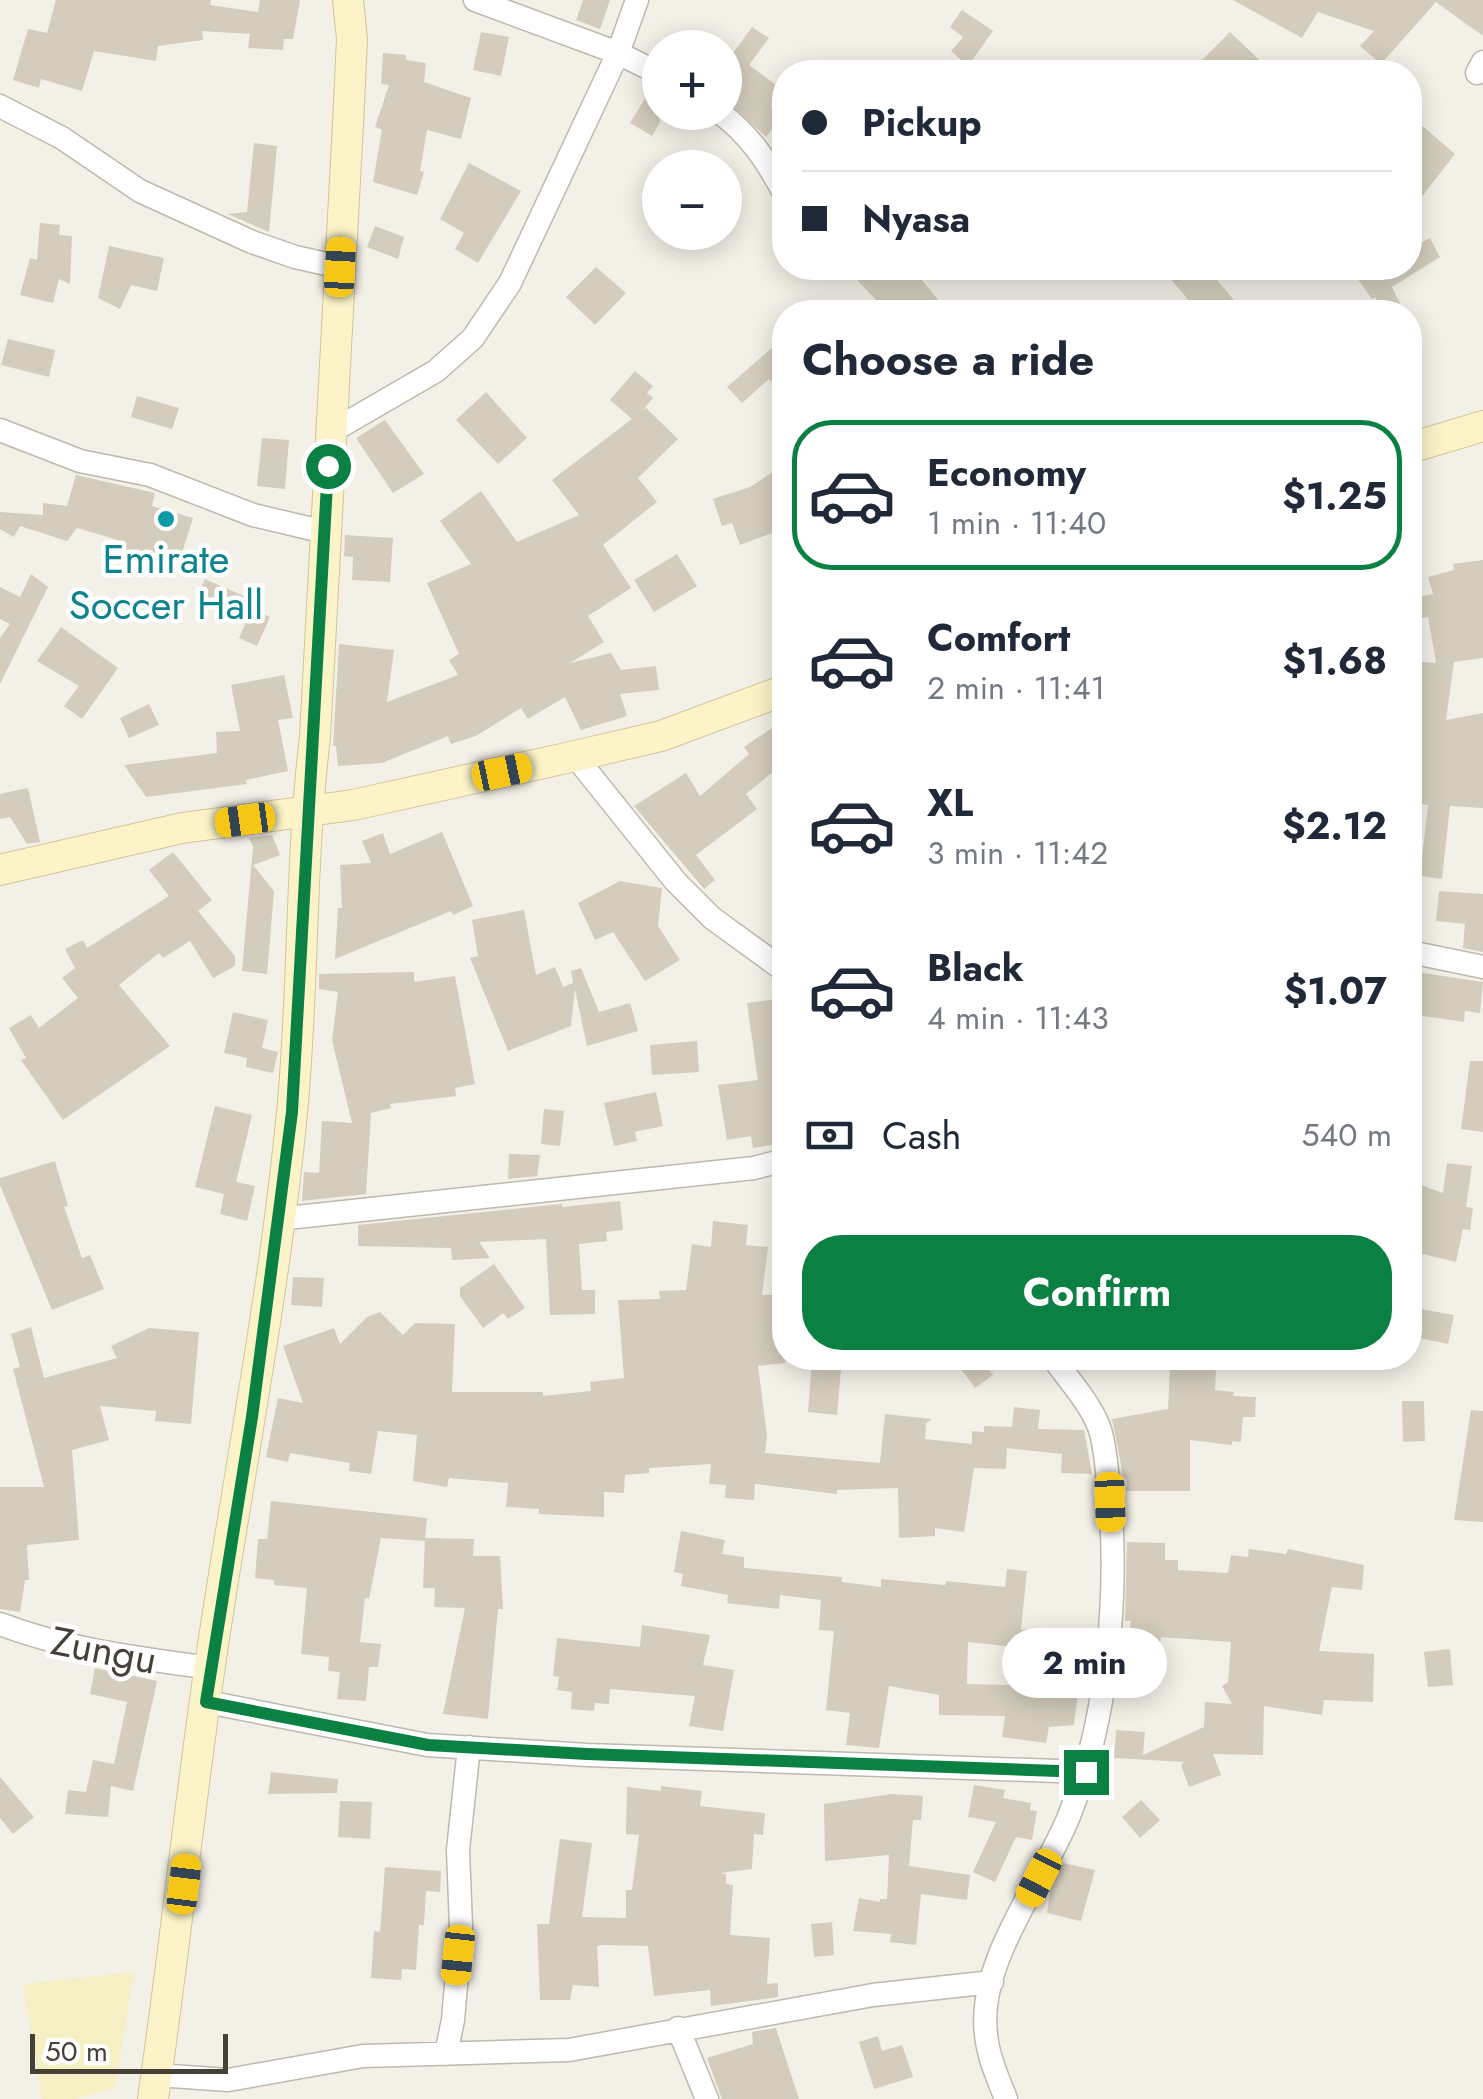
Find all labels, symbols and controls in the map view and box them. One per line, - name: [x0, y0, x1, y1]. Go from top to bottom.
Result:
- map controls: [642, 30, 742, 250]
- button: +: [642, 30, 742, 130]
- text: Pickup: [862, 95, 982, 150]
- button: −: [642, 150, 742, 250]
- text: Nyasa: [862, 191, 970, 246]
- car: [323, 236, 357, 298]
- text: Choose a ride: [802, 327, 1094, 392]
- route start: [306, 444, 351, 489]
- text: Economy: [927, 445, 1086, 500]
- icon: car: [807, 450, 897, 540]
- text: $1.25: [1282, 468, 1387, 523]
- text: 1 min · 11:40: [927, 500, 1106, 546]
- marker: Emirate Soccer Hall: [155, 508, 177, 530]
- place label: Emirate Soccer Hall: [69, 530, 263, 634]
- text: Comfort: [927, 610, 1070, 665]
- icon: car: [807, 615, 897, 705]
- text: $1.68: [1283, 633, 1387, 688]
- text: 2 min · 11:41: [927, 665, 1105, 711]
- car: [470, 751, 534, 793]
- text: XL: [927, 775, 973, 830]
- icon: car: [807, 780, 897, 870]
- text: $2.12: [1282, 798, 1387, 853]
- car: [213, 801, 277, 839]
- text: 3 min · 11:42: [927, 830, 1108, 876]
- text: Black: [927, 940, 1024, 995]
- icon: car: [807, 945, 897, 1035]
- text: $1.07: [1284, 963, 1387, 1018]
- text: 4 min · 11:43: [927, 995, 1109, 1041]
- icon: cash: [802, 1108, 857, 1163]
- text: Cash: [882, 1108, 962, 1163]
- text: 540 m: [1302, 1112, 1392, 1158]
- button: Confirm: [802, 1235, 1392, 1350]
- car: [1094, 1471, 1126, 1533]
- street label: Zungu: [46, 1611, 162, 1689]
- callout: 2 min: [1004, 1627, 1168, 1697]
- text: 2 min: [1042, 1640, 1127, 1686]
- route end: [1064, 1750, 1109, 1795]
- car: [1012, 1844, 1066, 1912]
- car: [165, 1852, 203, 1916]
- car: [440, 1924, 476, 1986]
- scale bar: [30, 2029, 228, 2074]
- text: 50 m: [45, 2031, 108, 2072]

